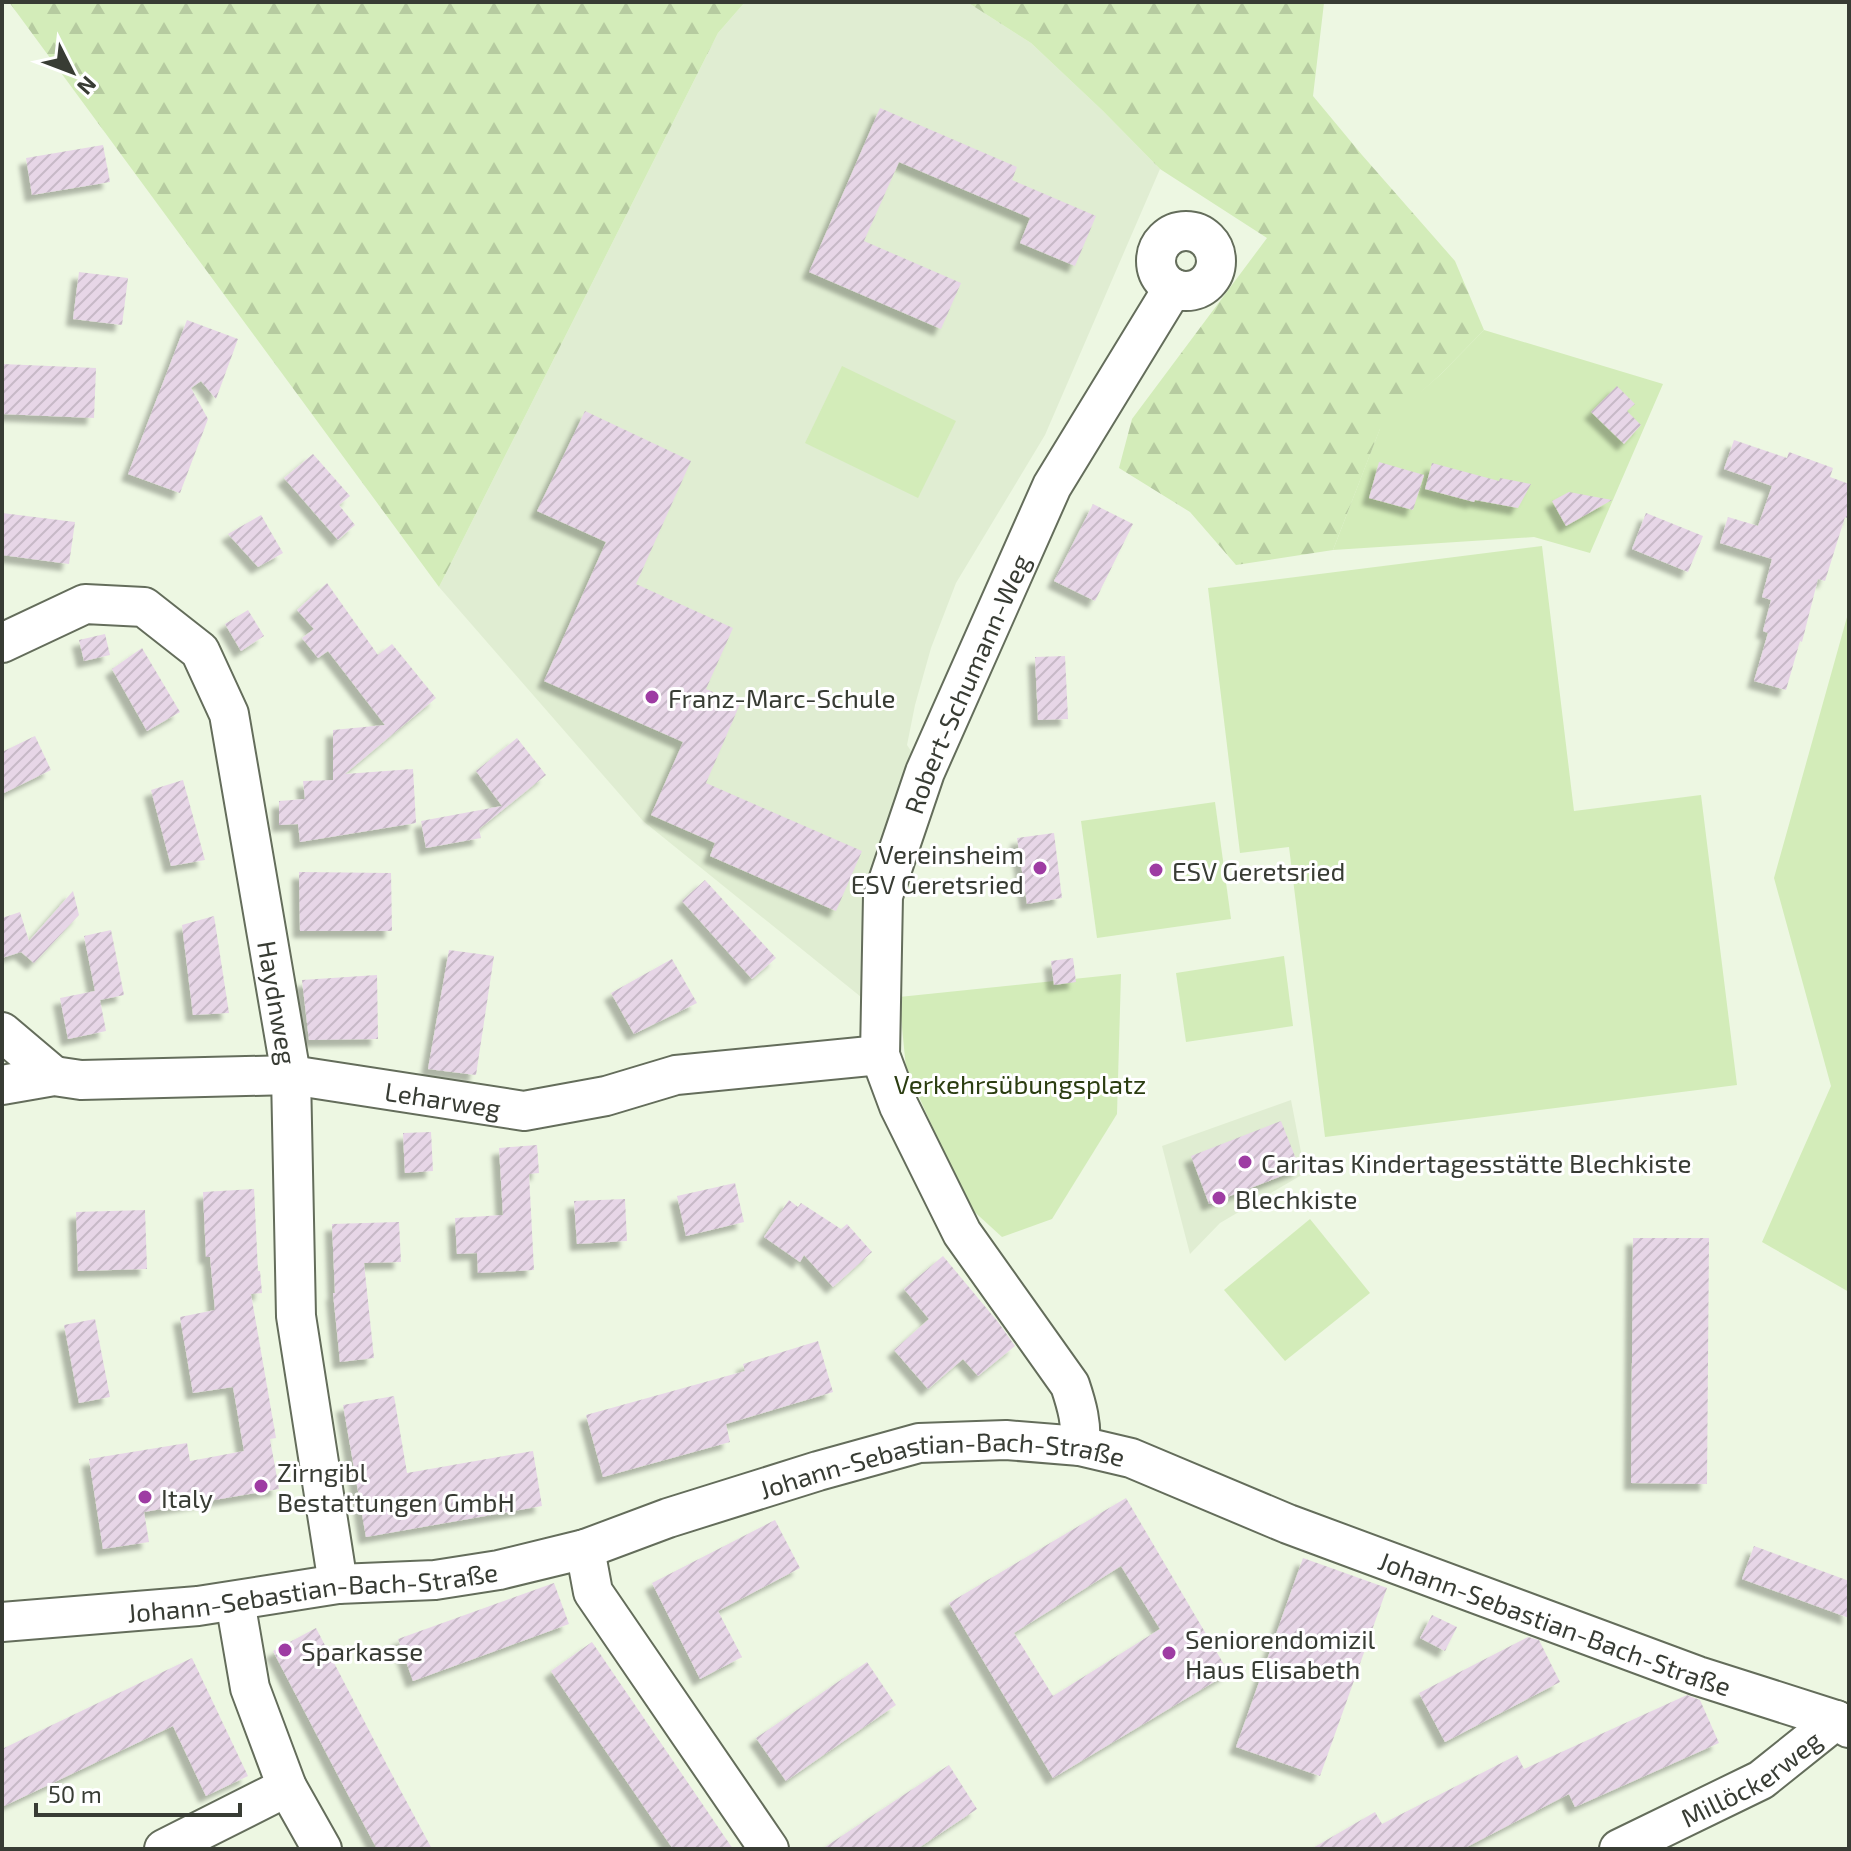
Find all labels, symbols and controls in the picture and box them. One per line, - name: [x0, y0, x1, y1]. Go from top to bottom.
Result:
- north arrow: [32, 32, 112, 112]
- text: N: [73, 71, 103, 101]
- street label: Robert-Schumann-Weg: [897, 549, 1035, 817]
- place label: Franz-Marc-Schule: [668, 682, 895, 713]
- marker: Franz-Marc-Schule: [643, 688, 661, 706]
- place label: Vereinsheim ESV Geretsried: [851, 838, 1024, 899]
- place label: ESV Geretsried: [1172, 855, 1345, 886]
- marker: Vereinsheim ESV Geretsried: [1031, 859, 1049, 877]
- marker: ESV Geretsried: [1147, 861, 1165, 879]
- street label: Haydnweg: [253, 938, 304, 1067]
- park label: Verkehrsübungsplatz: [894, 1068, 1146, 1099]
- street label: Leharweg: [383, 1074, 503, 1123]
- place label: Caritas Kindertagesstätte Blechkiste: [1261, 1147, 1691, 1178]
- marker: Caritas Kindertagesstätte Blechkiste: [1236, 1153, 1254, 1171]
- place label: Blechkiste: [1235, 1183, 1357, 1214]
- marker: Blechkiste: [1210, 1189, 1228, 1207]
- street label: Johann-Sebastian-Bach-Straße: [755, 1424, 1128, 1504]
- place label: Zirngibl Bestattungen GmbH: [277, 1456, 515, 1517]
- marker: Zirngibl Bestattungen GmbH: [252, 1477, 270, 1495]
- place label: Italy: [161, 1482, 213, 1513]
- marker: Italy: [136, 1488, 154, 1506]
- street label: Johann-Sebastian-Bach-Straße: [1375, 1544, 1735, 1701]
- street label: Johann-Sebastian-Bach-Straße: [126, 1555, 500, 1627]
- place label: Seniorendomizil Haus Elisabeth: [1185, 1623, 1376, 1684]
- place label: Sparkasse: [301, 1635, 423, 1666]
- marker: Sparkasse: [276, 1641, 294, 1659]
- marker: Seniorendomizil Haus Elisabeth: [1160, 1644, 1178, 1662]
- street label: Millöckerweg: [1675, 1723, 1827, 1832]
- scale bar: [36, 1767, 240, 1817]
- text: 50 m: [48, 1779, 102, 1808]

